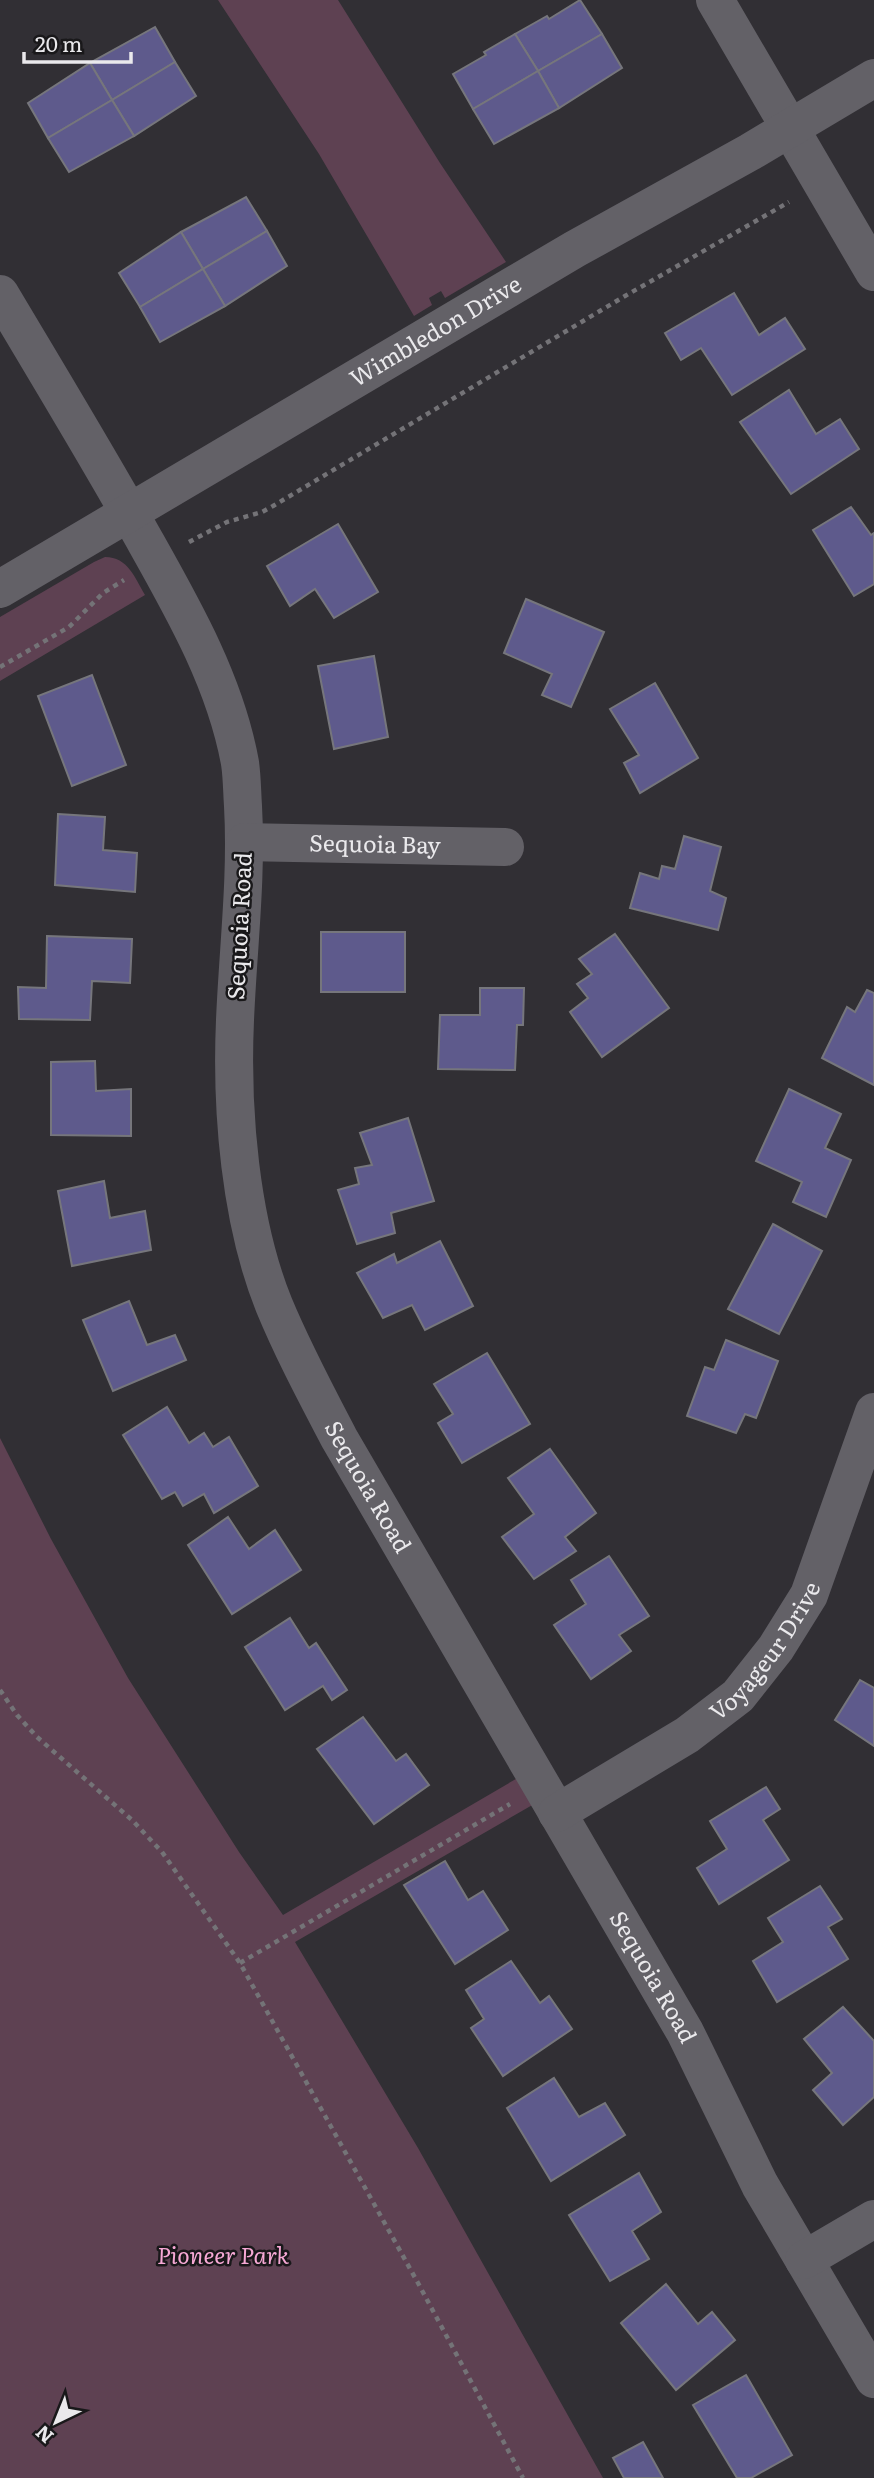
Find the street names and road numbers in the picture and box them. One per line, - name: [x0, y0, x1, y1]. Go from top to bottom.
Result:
- street label: Wimbledon Drive: [342, 266, 527, 394]
- street label: Sequoia Bay: [309, 824, 442, 861]
- street label: Sequoia Road: [217, 851, 259, 1001]
- street label: Sequoia Road: [318, 1414, 421, 1559]
- street label: Voyageur Drive: [701, 1577, 827, 1727]
- street label: Sequoia Road: [603, 1904, 707, 2048]

